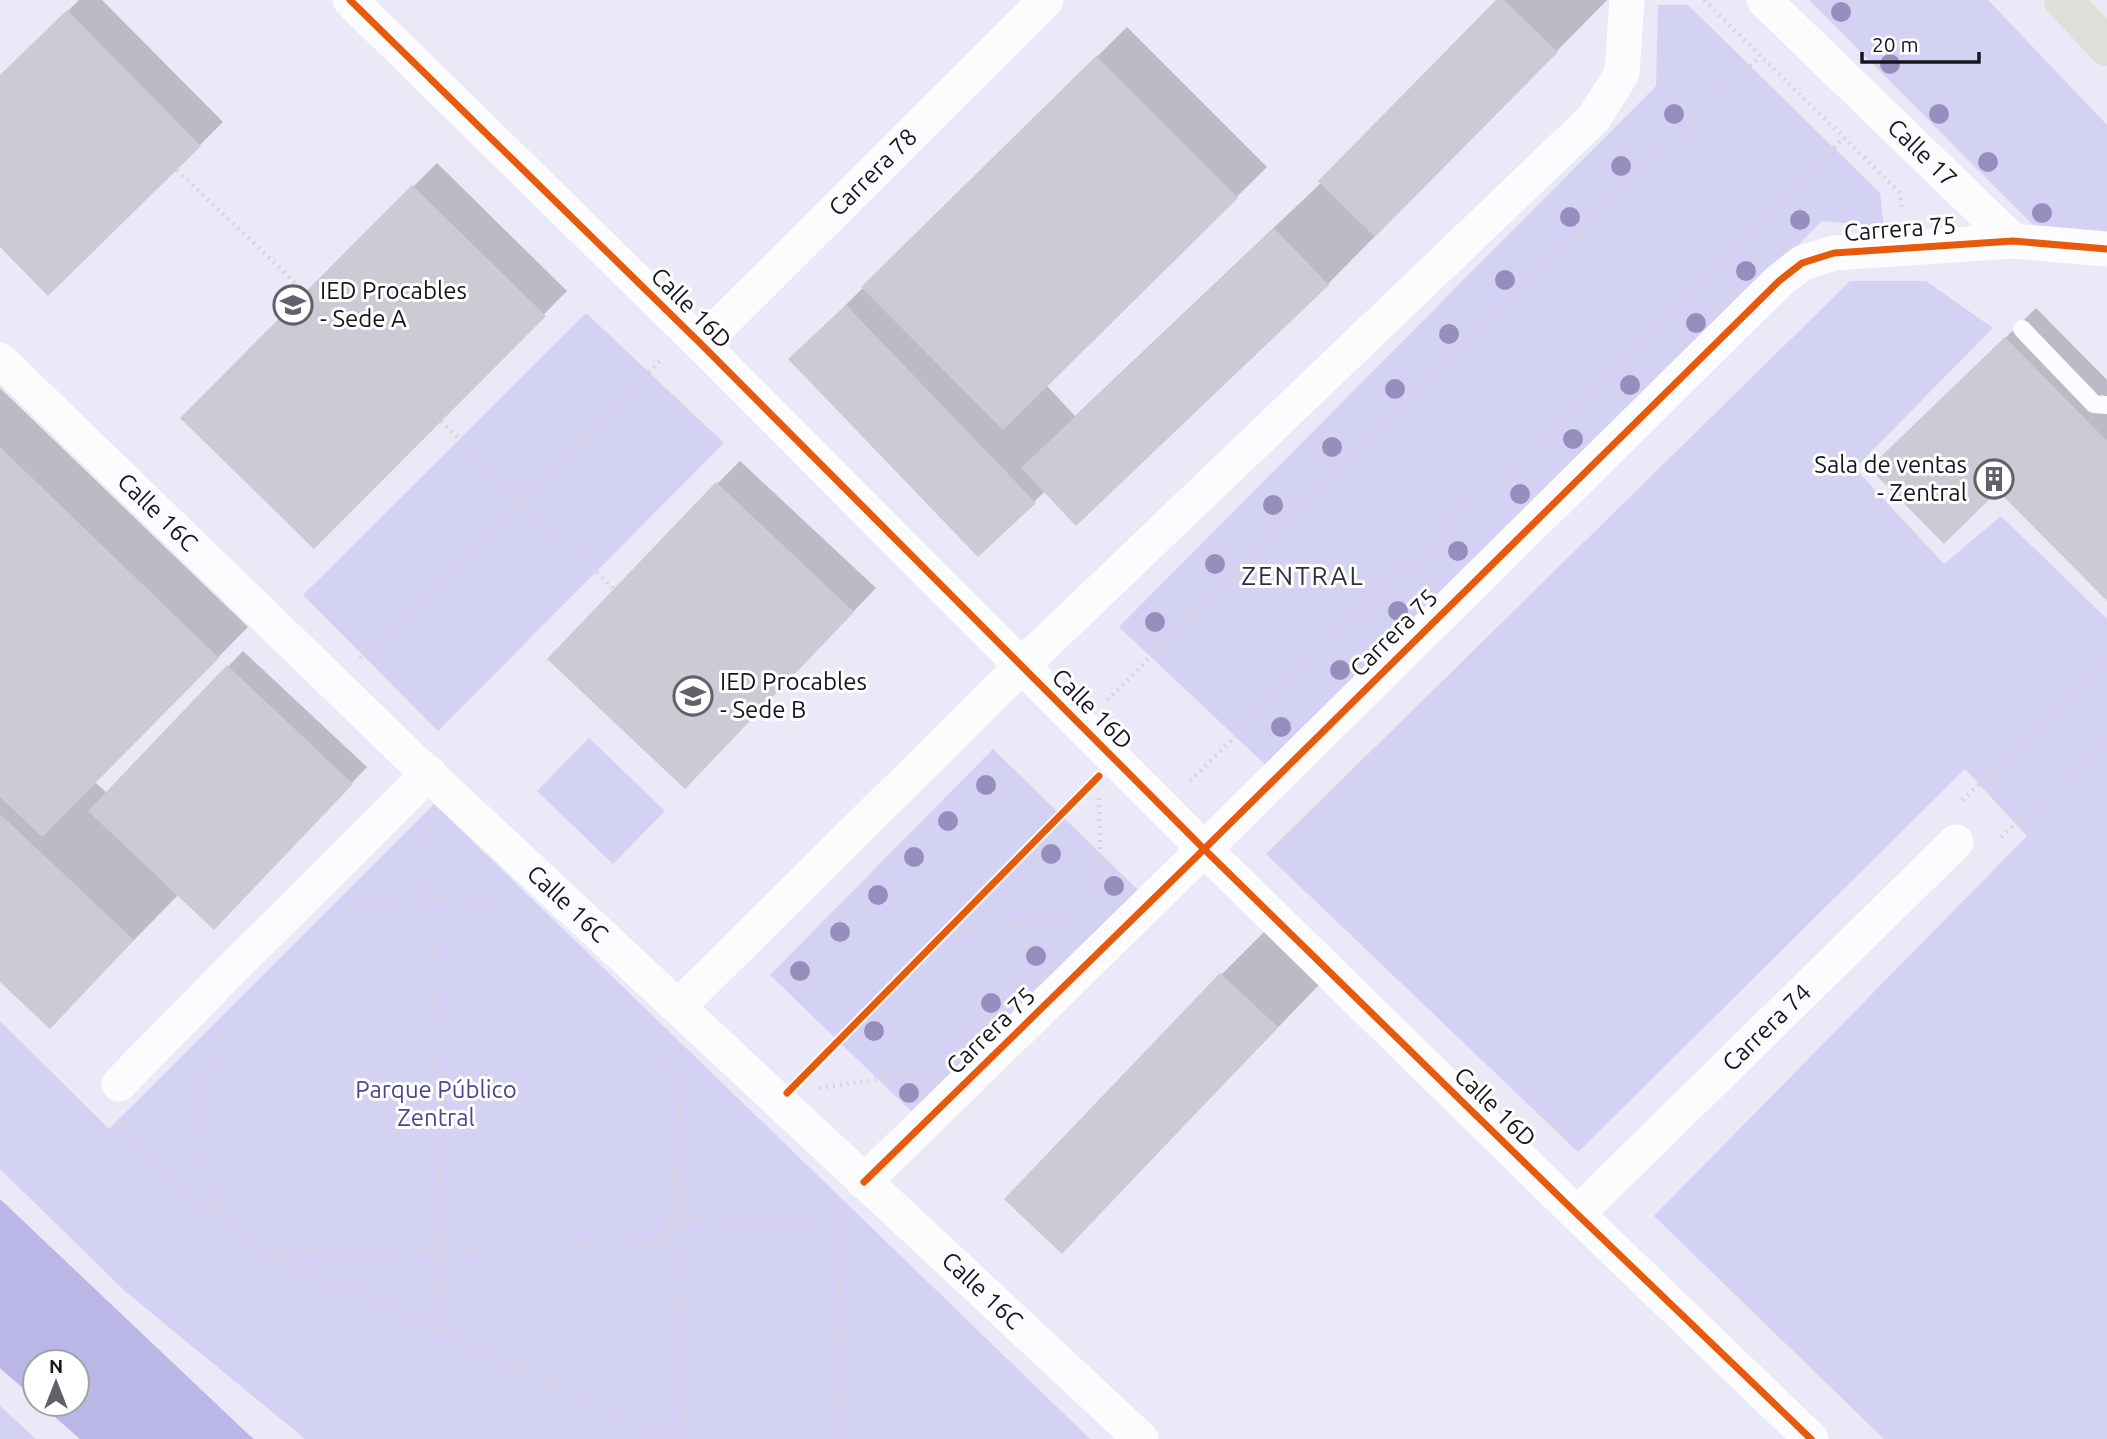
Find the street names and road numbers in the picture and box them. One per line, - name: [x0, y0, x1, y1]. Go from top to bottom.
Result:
- street label: Calle 17: [1882, 113, 1963, 192]
- street label: Carrera 78: [823, 123, 922, 221]
- street label: Carrera 75: [1843, 211, 1957, 246]
- street label: Calle 16D: [646, 262, 737, 353]
- street label: Calle 16C: [112, 467, 203, 557]
- street label: Carrera 75: [1344, 583, 1443, 682]
- street label: Calle 16D: [1047, 663, 1138, 754]
- street label: Calle 16C: [522, 859, 614, 948]
- street label: Carrera 74: [1717, 978, 1816, 1076]
- street label: Carrera 75: [941, 982, 1040, 1079]
- street label: Calle 16D: [1449, 1061, 1542, 1152]
- street label: Calle 16C: [936, 1246, 1028, 1335]

